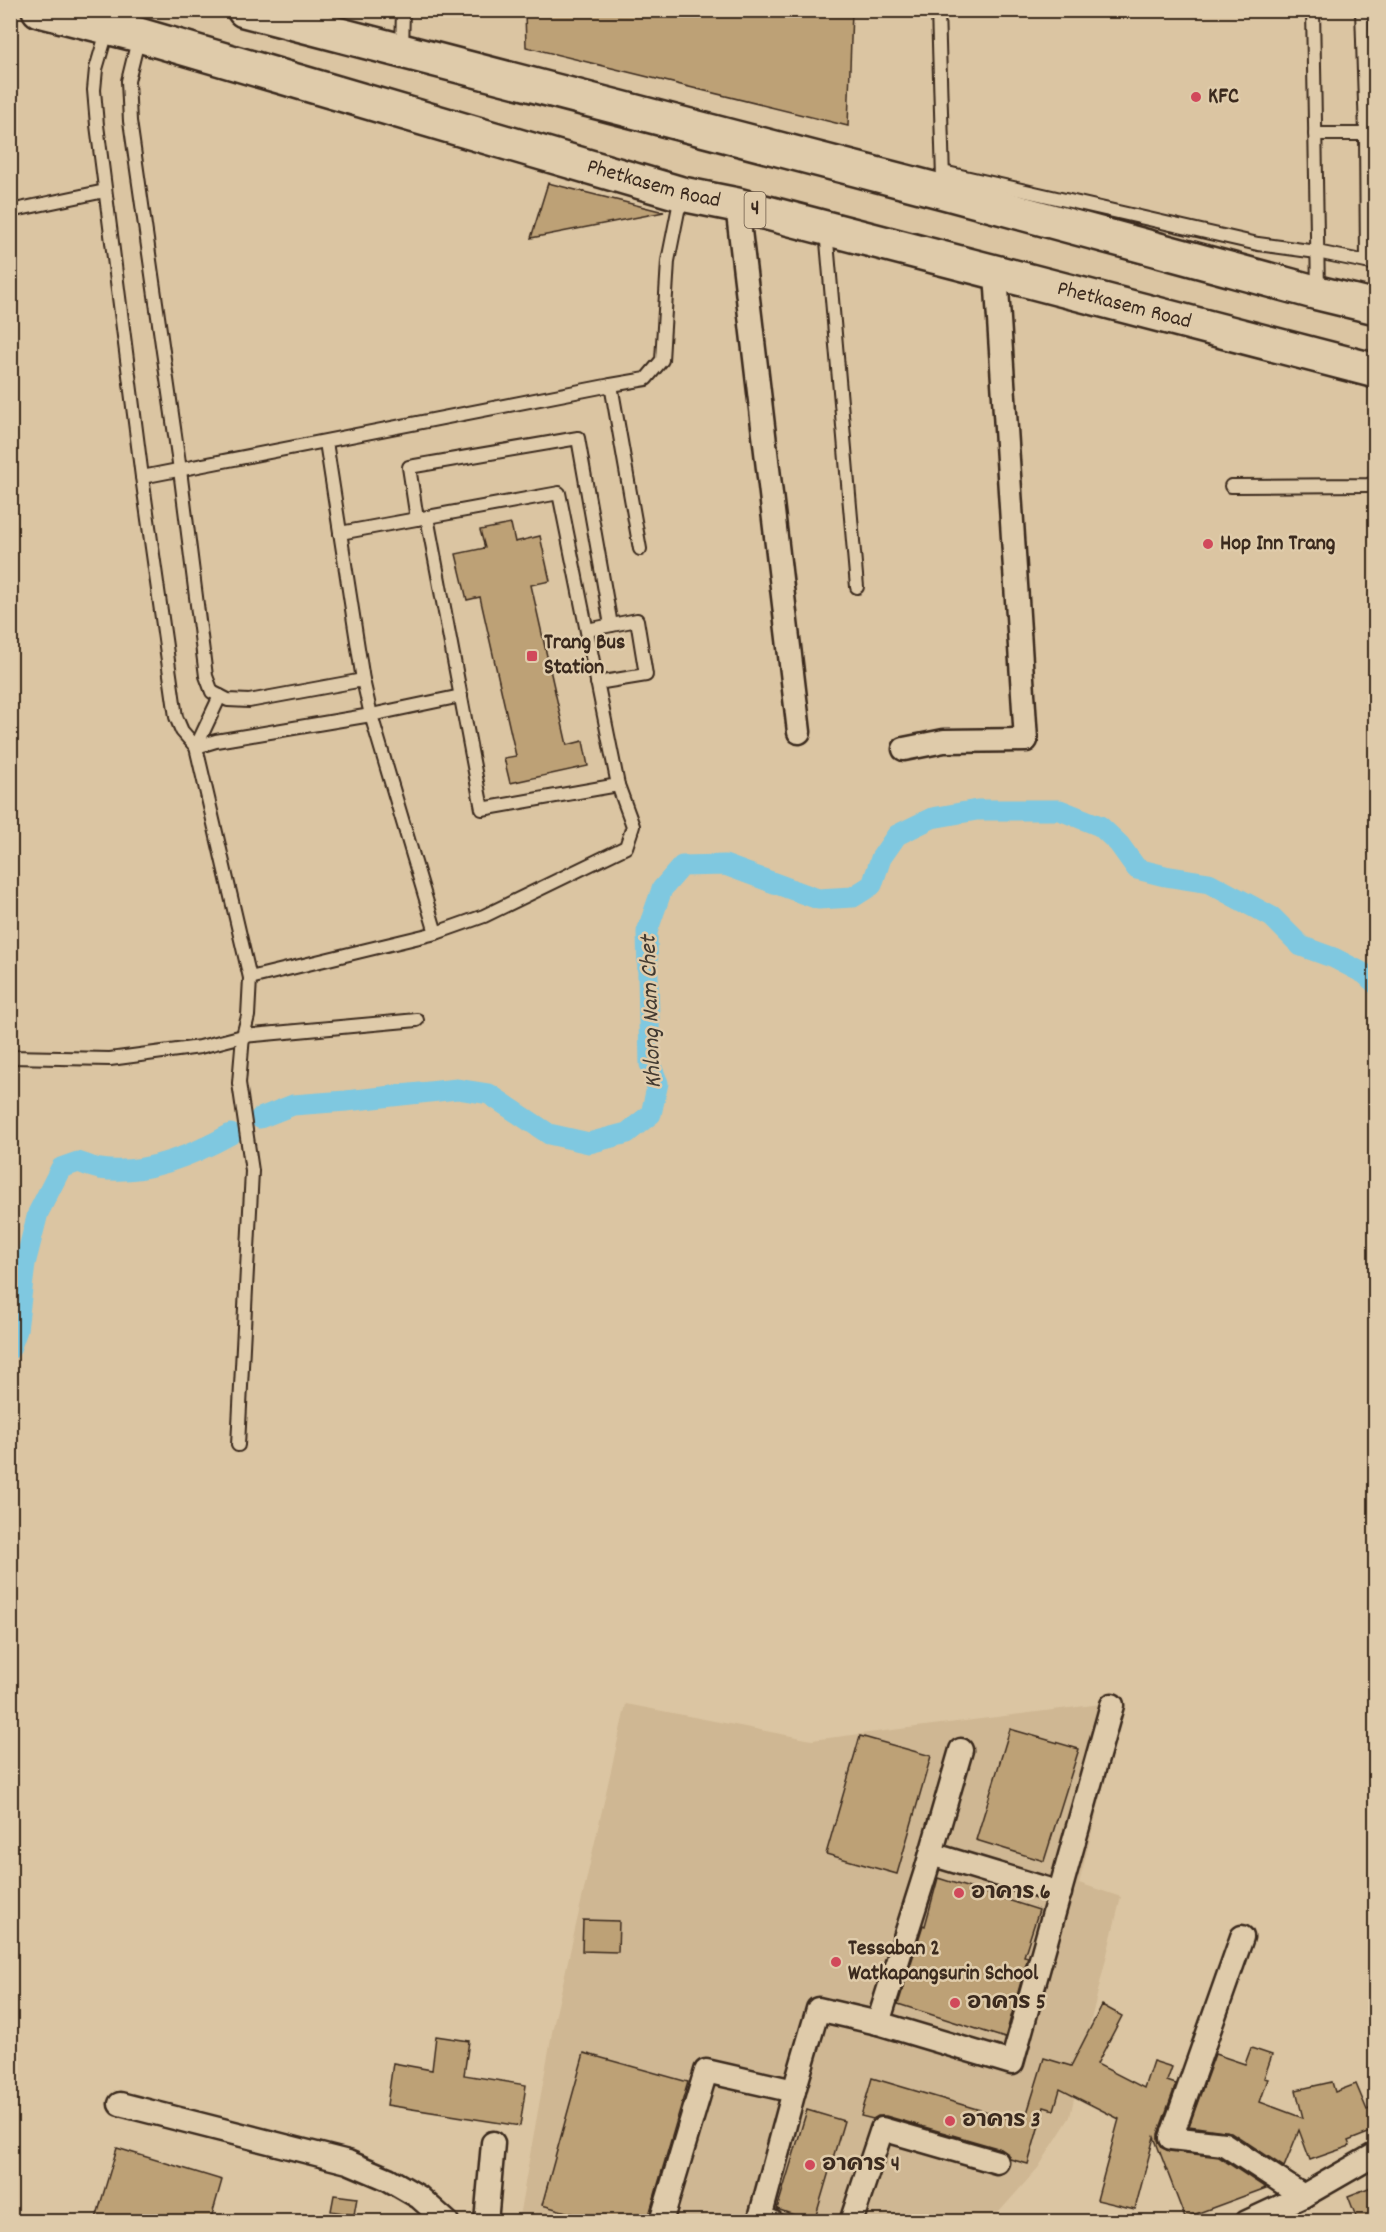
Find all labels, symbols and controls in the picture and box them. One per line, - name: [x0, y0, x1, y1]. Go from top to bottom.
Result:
- place label: KFC: [1208, 82, 1239, 113]
- marker: KFC: [1189, 90, 1203, 104]
- street label: Phetkasem Road: [583, 151, 723, 217]
- road number: 4: [744, 192, 766, 228]
- street label: Phetkasem Road: [1054, 273, 1195, 338]
- place label: Hop Inn Trang: [1220, 529, 1336, 560]
- marker: Hop Inn Trang: [1201, 537, 1215, 551]
- place label: Trang Bus Station: [544, 628, 625, 684]
- marker: Trang Bus Station: [525, 649, 539, 663]
- water label: Khlong Nam Chet: [632, 933, 672, 1089]
- place label: อาคาร 6: [971, 1878, 1051, 1909]
- marker: อาคาร 6: [952, 1886, 966, 1900]
- place label: Tessaban 2 Watkapangsurin School: [848, 1934, 1039, 1990]
- marker: Tessaban 2 Watkapangsurin School: [829, 1955, 843, 1969]
- place label: อาคาร 5: [967, 1988, 1046, 2019]
- marker: อาคาร 5: [948, 1996, 962, 2010]
- place label: อาคาร 3: [962, 2106, 1041, 2137]
- marker: อาคาร 3: [943, 2114, 957, 2128]
- place label: อาคาร 4: [822, 2150, 900, 2181]
- marker: อาคาร 4: [803, 2158, 817, 2172]

